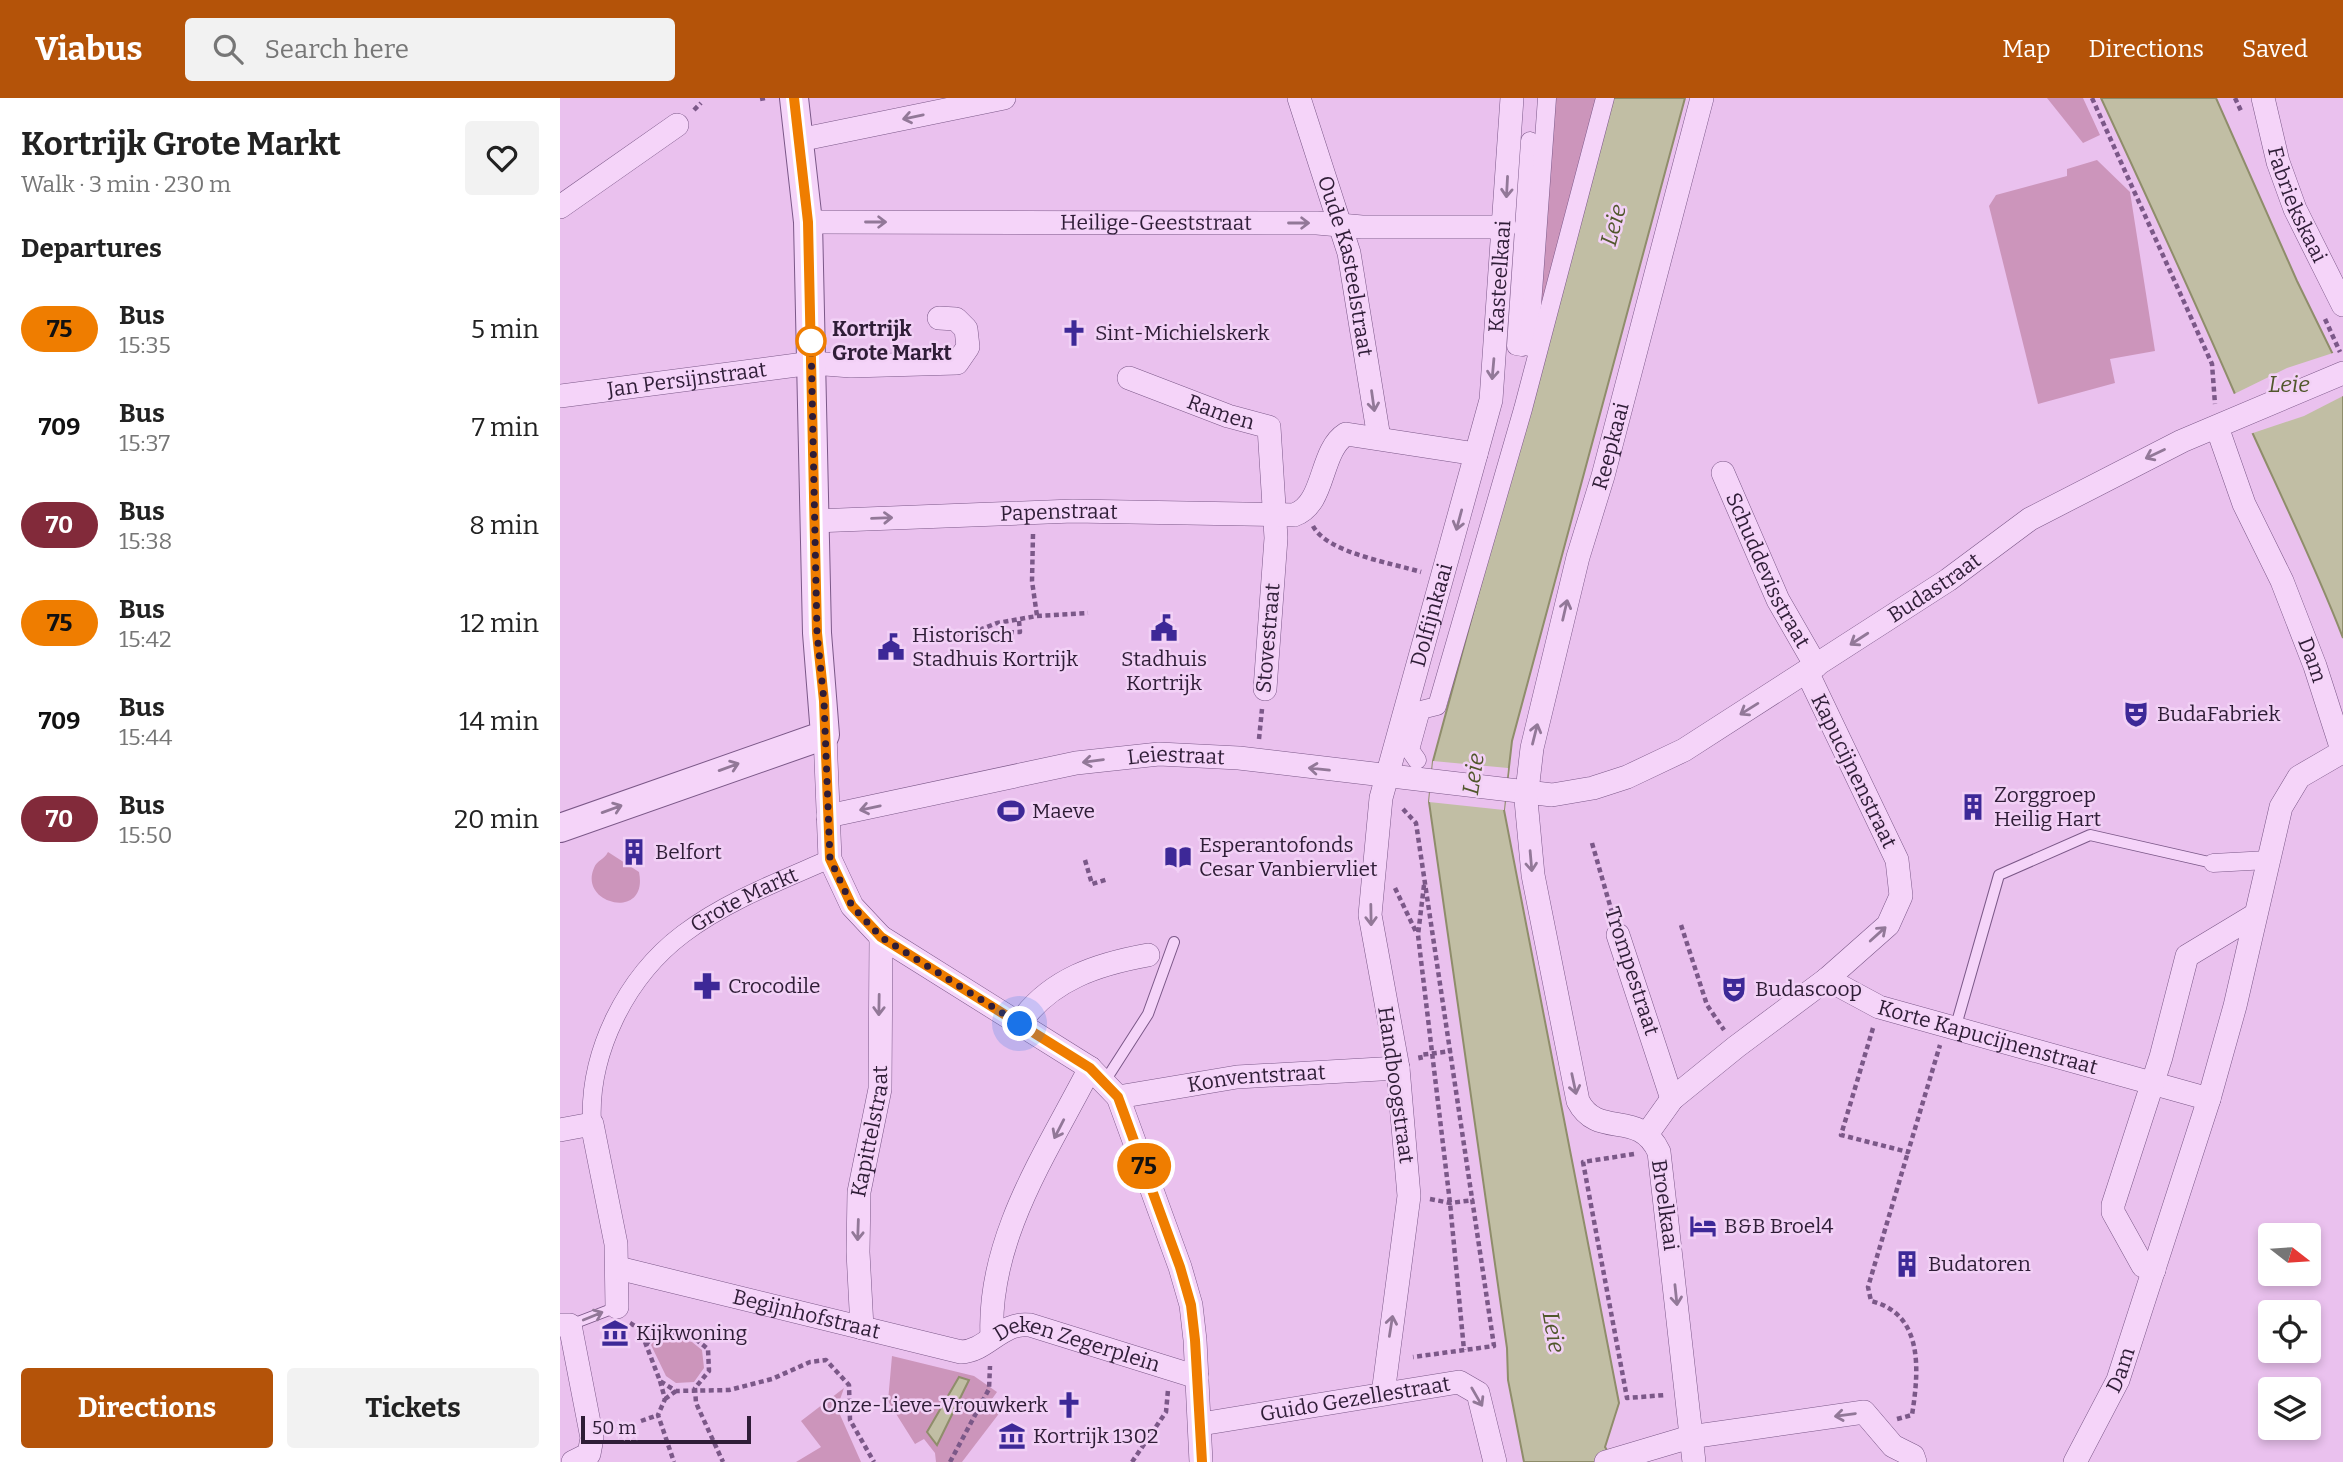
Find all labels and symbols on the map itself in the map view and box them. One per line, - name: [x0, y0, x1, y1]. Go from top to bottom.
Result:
- one-way arrow: [902, 110, 925, 124]
- street label: Fabriekskaai: [2262, 144, 2333, 267]
- street label: Oude Kasteelstraat: [1312, 172, 1379, 359]
- one-way arrow: [1501, 175, 1514, 198]
- water label: Leie: [1594, 201, 1632, 249]
- street label: Heilige-Geeststraat: [1060, 209, 1252, 236]
- one-way arrow: [864, 215, 887, 229]
- one-way arrow: [1288, 216, 1311, 230]
- street label: Kasteelkaai: [1483, 219, 1516, 333]
- place label: Kortrijk Grote Markt: [832, 316, 953, 366]
- church icon: Sint-Michielskerk: [1059, 318, 1089, 348]
- place label: Sint-Michielskerk: [1095, 320, 1270, 346]
- marker: Kortrijk Grote Markt: [796, 326, 826, 356]
- street label: Jan Persijnstraat: [605, 356, 769, 403]
- one-way arrow: [1487, 357, 1500, 379]
- water label: Leie: [2268, 370, 2310, 398]
- street label: Ramen: [1183, 388, 1257, 436]
- one-way arrow: [1367, 389, 1380, 412]
- street label: Reepkaai: [1586, 400, 1635, 493]
- one-way arrow: [2145, 448, 2166, 461]
- street label: Schuddevisstraat: [1720, 489, 1816, 653]
- street label: Papenstraat: [1000, 498, 1118, 527]
- one-way arrow: [1452, 508, 1465, 530]
- one-way arrow: [871, 511, 894, 524]
- street label: Budastraat: [1883, 547, 1986, 628]
- street label: Dolfijnkaai: [1405, 560, 1458, 670]
- street label: Stovestraat: [1250, 582, 1286, 694]
- one-way arrow: [1559, 599, 1573, 622]
- public building icon: Stadhuis Kortrijk: [1149, 613, 1179, 643]
- place label: Historisch Stadhuis Kortrijk: [912, 622, 1078, 672]
- public building icon: Historisch Stadhuis Kortrijk: [876, 632, 906, 662]
- one-way arrow: [1849, 632, 1869, 646]
- street label: Dam: [2292, 634, 2332, 686]
- place label: Stadhuis Kortrijk: [1121, 646, 1207, 696]
- street label: Kapucijnenstraat: [1805, 690, 1903, 853]
- theatre icon: BudaFabriek: [2121, 699, 2151, 729]
- place label: BudaFabriek: [2157, 701, 2280, 727]
- one-way arrow: [1740, 702, 1760, 716]
- one-way arrow: [1529, 723, 1542, 746]
- street label: Leiestraat: [1126, 741, 1226, 770]
- water label: Leie: [1456, 751, 1490, 797]
- one-way arrow: [1082, 754, 1105, 767]
- one-way arrow: [717, 760, 739, 772]
- one-way arrow: [1308, 762, 1331, 775]
- place label: Zorggroep Heilig Hart: [1994, 782, 2101, 832]
- building icon: Zorggroep Heilig Hart: [1958, 792, 1988, 822]
- sports icon: Maeve: [996, 796, 1026, 826]
- place label: Maeve: [1032, 798, 1095, 824]
- one-way arrow: [859, 801, 882, 815]
- one-way arrow: [601, 802, 623, 814]
- place label: Esperantofonds Cesar Vanbiervliet: [1199, 832, 1378, 882]
- building icon: Belfort: [619, 837, 649, 867]
- place label: Belfort: [655, 839, 722, 865]
- library icon: Esperantofonds Cesar Vanbiervliet: [1163, 842, 1193, 872]
- one-way arrow: [1525, 849, 1538, 872]
- street label: Grote Markt: [685, 861, 802, 938]
- one-way arrow: [1365, 903, 1378, 926]
- street label: Trompestraat: [1599, 903, 1665, 1039]
- one-way arrow: [1869, 926, 1887, 942]
- pharmacy icon: Crocodile: [692, 971, 722, 1001]
- place label: Crocodile: [728, 973, 821, 999]
- theatre icon: Budascoop: [1719, 974, 1749, 1004]
- place label: Budascoop: [1755, 976, 1862, 1002]
- one-way arrow: [872, 993, 886, 1016]
- street label: Korte Kapucijnenstraat: [1875, 994, 2101, 1080]
- street label: Handboogstraat: [1372, 1005, 1420, 1166]
- your location: [1002, 1006, 1037, 1041]
- street label: Konventstraat: [1186, 1059, 1327, 1098]
- street label: Kapittelstraat: [845, 1065, 894, 1199]
- one-way arrow: [1567, 1072, 1581, 1095]
- one-way arrow: [1052, 1118, 1065, 1139]
- line badge: 75: [1112, 1143, 1176, 1189]
- street label: Broelkaai: [1646, 1158, 1684, 1252]
- hotel icon: B&B Broel4: [1688, 1211, 1718, 1241]
- place label: B&B Broel4: [1724, 1213, 1834, 1239]
- one-way arrow: [852, 1219, 865, 1242]
- north arrow: [2258, 1223, 2320, 1286]
- building icon: Budatoren: [1892, 1249, 1922, 1279]
- place label: Budatoren: [1928, 1251, 2031, 1277]
- one-way arrow: [1670, 1283, 1683, 1306]
- street label: Begijnhofstraat: [730, 1284, 883, 1345]
- one-way arrow: [582, 1309, 604, 1322]
- water label: Leie: [1537, 1309, 1571, 1355]
- street label: Deken Zegerplein: [989, 1312, 1163, 1378]
- one-way arrow: [1384, 1315, 1397, 1338]
- museum icon: Kijkwoning: [600, 1318, 630, 1348]
- place label: Kijkwoning: [636, 1320, 748, 1346]
- street label: Dam: [2101, 1344, 2141, 1397]
- street label: Guido Gezellestraat: [1258, 1371, 1452, 1427]
- one-way arrow: [1470, 1387, 1484, 1407]
- church icon: Onze-Lieve-Vrouwkerk: [1054, 1390, 1084, 1420]
- place label: Onze-Lieve-Vrouwkerk: [822, 1392, 1048, 1418]
- one-way arrow: [1834, 1408, 1857, 1421]
- scale bar: [581, 1413, 751, 1445]
- museum icon: Kortrijk 1302: [997, 1421, 1027, 1451]
- place label: Kortrijk 1302: [1033, 1423, 1158, 1449]

